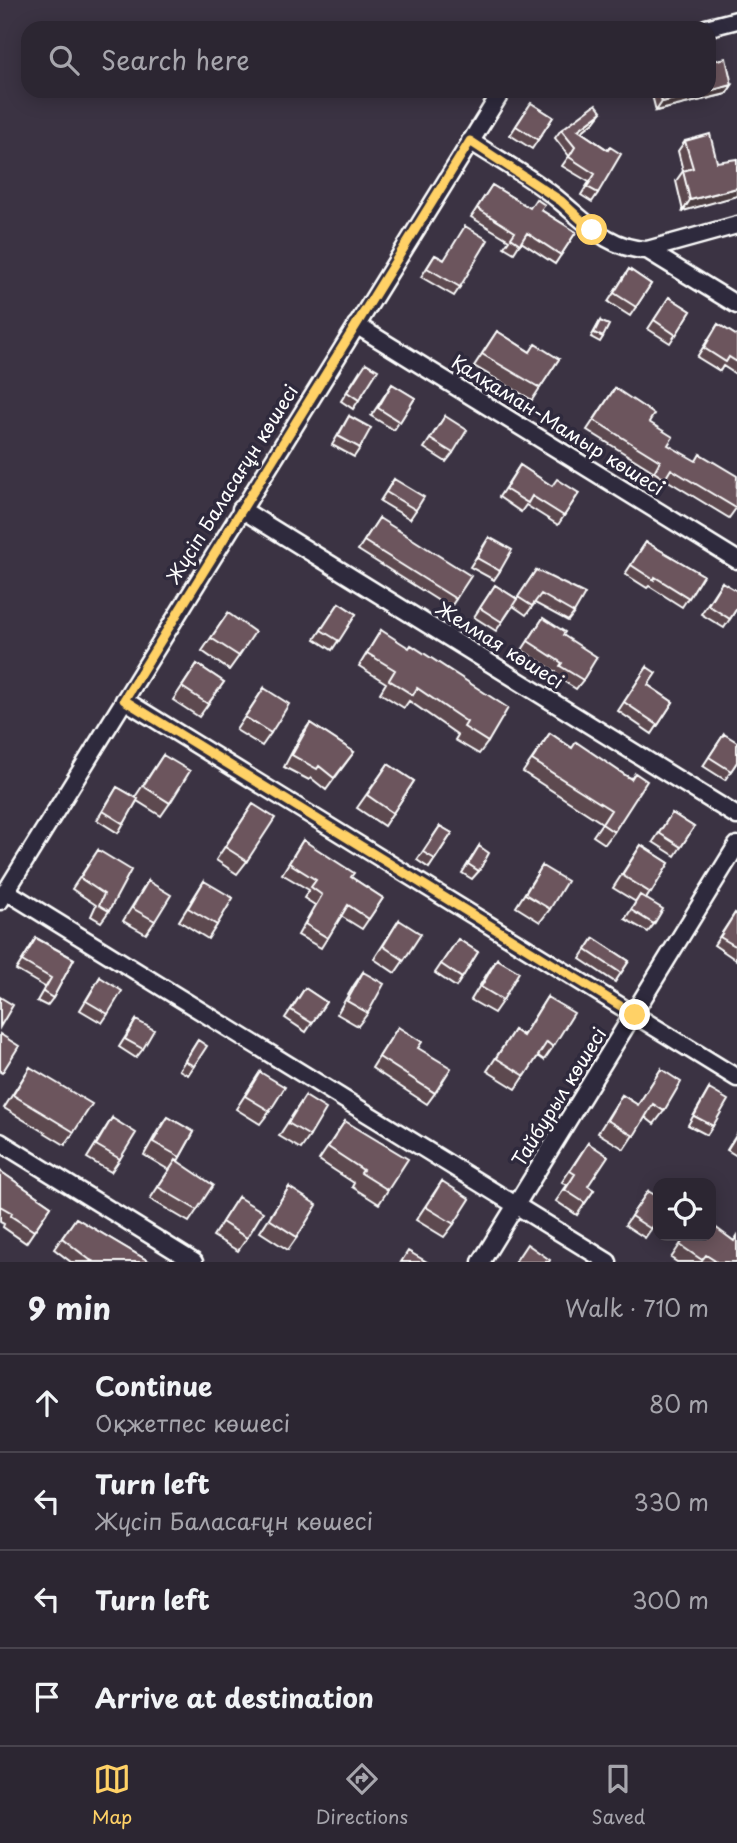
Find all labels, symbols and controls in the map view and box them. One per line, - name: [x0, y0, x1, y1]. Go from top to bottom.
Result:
- search box: [21, 21, 716, 98]
- text: Search here: [101, 40, 250, 79]
- icon: search: [45, 41, 83, 79]
- route start: [576, 214, 607, 245]
- street label: Қалқаман-Мамыр көшесі: [447, 347, 670, 501]
- street label: Жүсіп Баласағұн көшесі: [158, 379, 304, 588]
- street label: Желмая көшесі: [431, 594, 570, 695]
- route end: [619, 999, 650, 1030]
- street label: Тайбурыл көшесі: [504, 1022, 612, 1171]
- map controls: [653, 1178, 716, 1241]
- button: locate: [653, 1178, 716, 1241]
- text: 9 min: [28, 1285, 111, 1330]
- text: Walk · 710 m: [565, 1290, 709, 1325]
- text: Continue: [95, 1366, 212, 1405]
- icon: ahead: [28, 1384, 66, 1422]
- text: 80 m: [649, 1386, 709, 1421]
- text: Оқжетпес көшесі: [95, 1405, 290, 1440]
- text: Turn left: [95, 1464, 210, 1503]
- icon: left: [28, 1482, 66, 1520]
- text: 330 m: [633, 1484, 709, 1519]
- text: Жүсіп Баласағұн көшесі: [95, 1503, 373, 1538]
- icon: left: [28, 1580, 66, 1618]
- text: Turn left: [95, 1580, 210, 1619]
- text: 300 m: [632, 1582, 709, 1617]
- icon: arrive: [28, 1678, 66, 1716]
- text: Arrive at destination: [95, 1678, 374, 1717]
- tab: Map: [92, 1760, 132, 1830]
- tab: Directions: [316, 1760, 408, 1830]
- tab: Saved: [591, 1760, 645, 1830]

